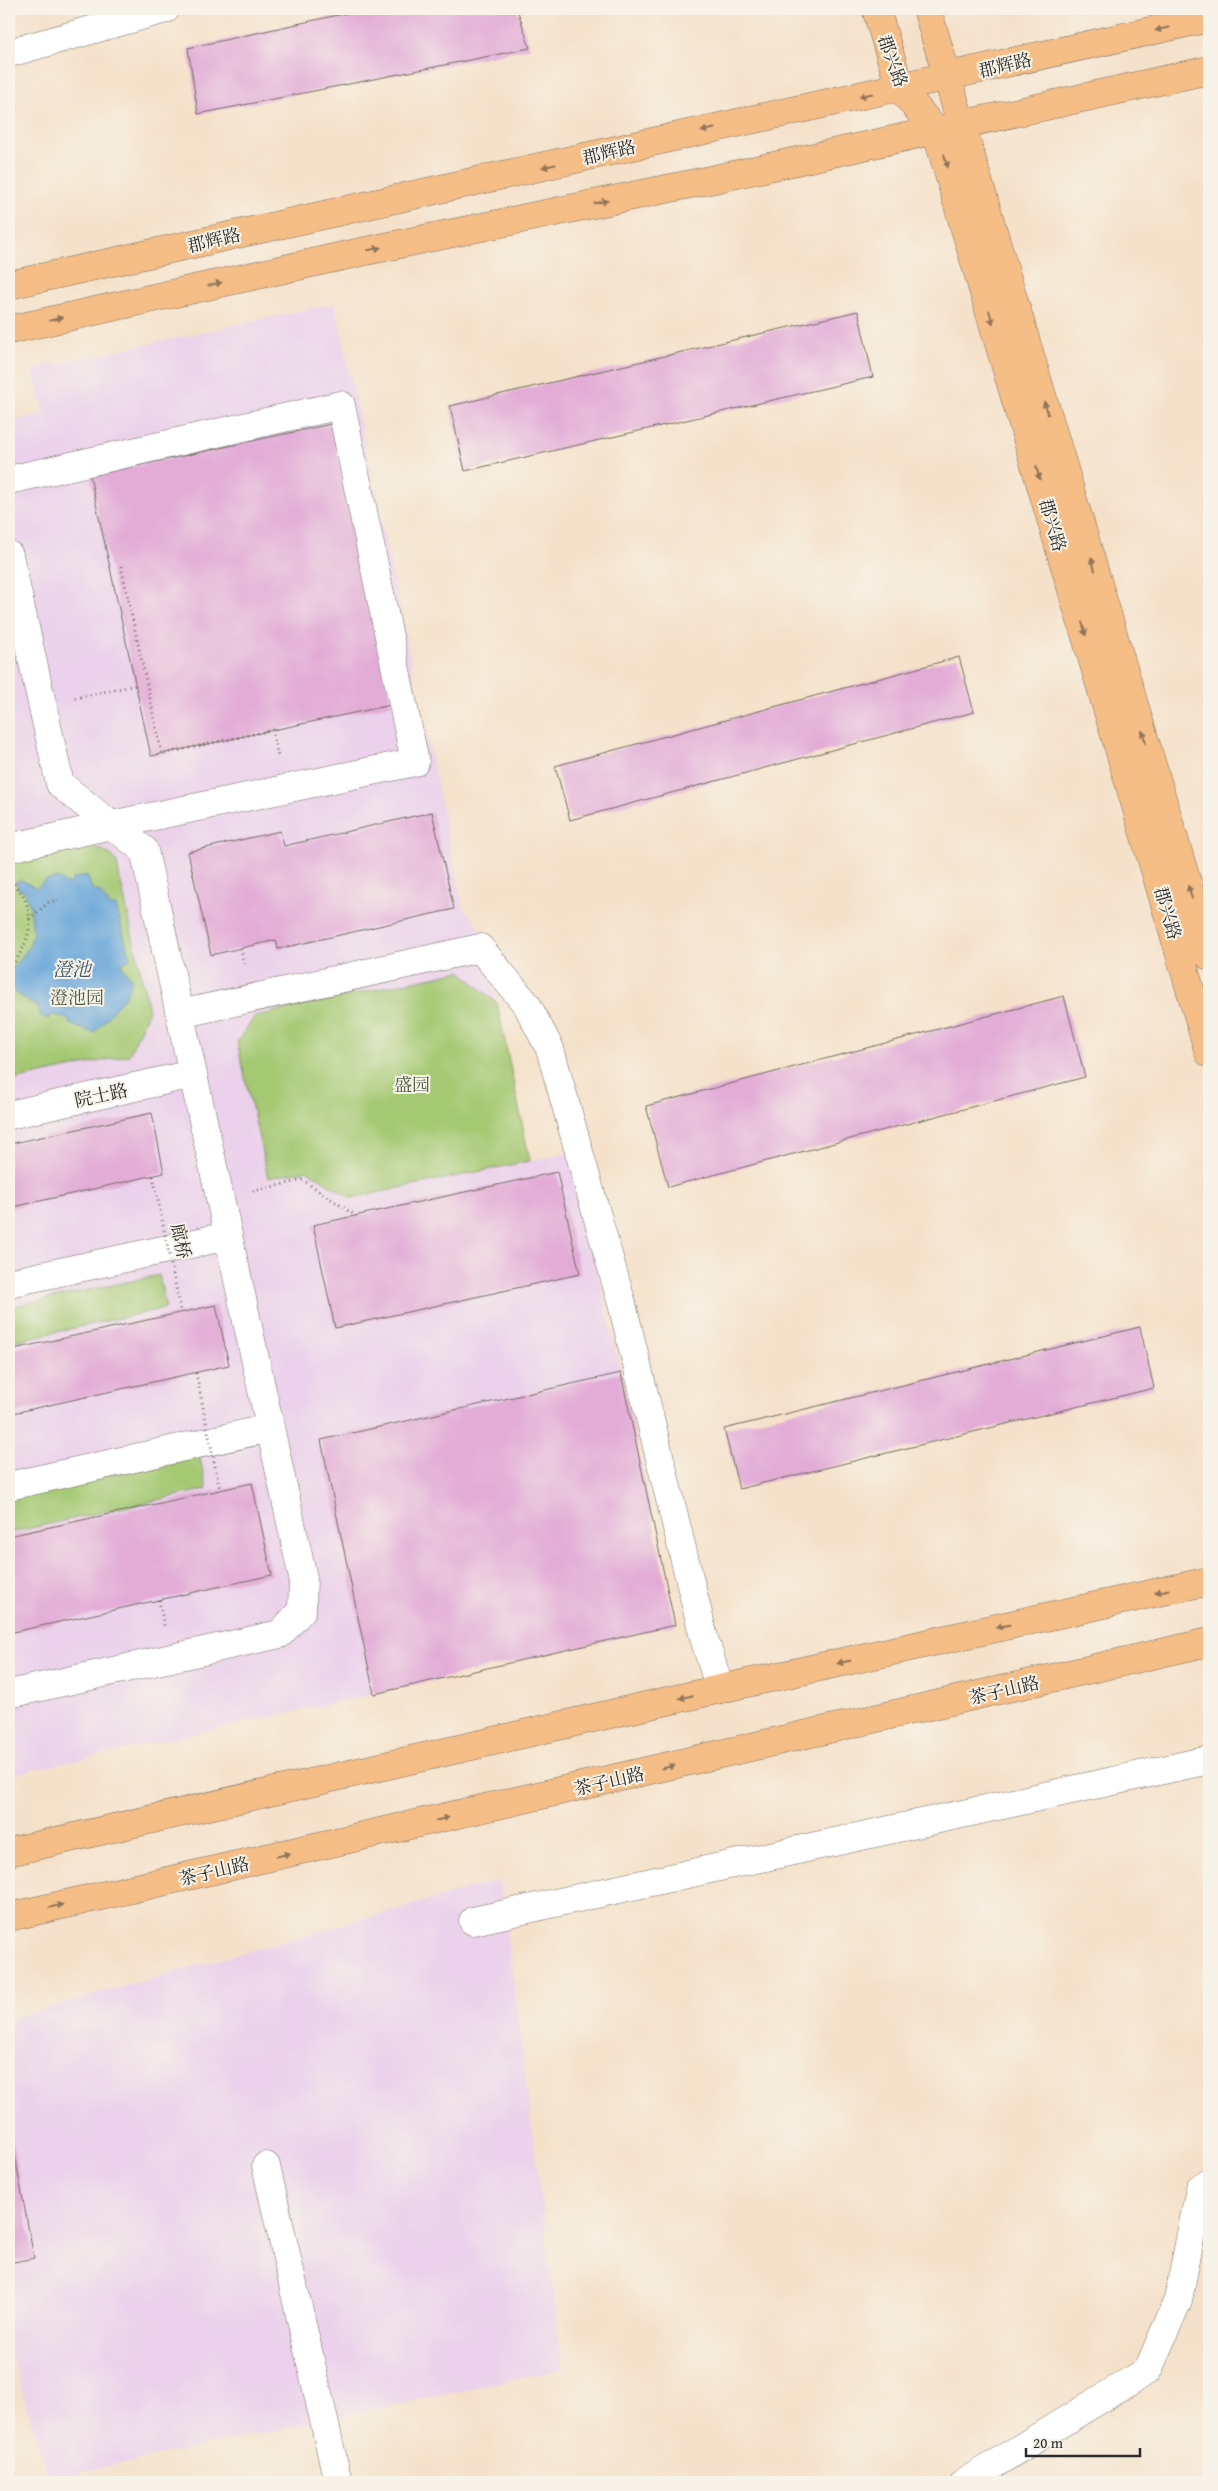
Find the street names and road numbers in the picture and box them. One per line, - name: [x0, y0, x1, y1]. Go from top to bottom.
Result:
- street label: 郡兴路: [871, 31, 915, 91]
- street label: 郡辉路: [976, 46, 1034, 84]
- street label: 郡辉路: [580, 133, 638, 171]
- street label: 郡辉路: [185, 221, 243, 259]
- street label: 郡兴路: [1033, 495, 1073, 555]
- street label: 郡兴路: [1148, 883, 1188, 943]
- street label: 院士路: [72, 1076, 130, 1114]
- street label: 廊桥: [164, 1221, 198, 1261]
- street label: 茶子山路: [966, 1669, 1042, 1711]
- street label: 茶子山路: [571, 1760, 647, 1802]
- street label: 茶子山路: [176, 1850, 252, 1892]

